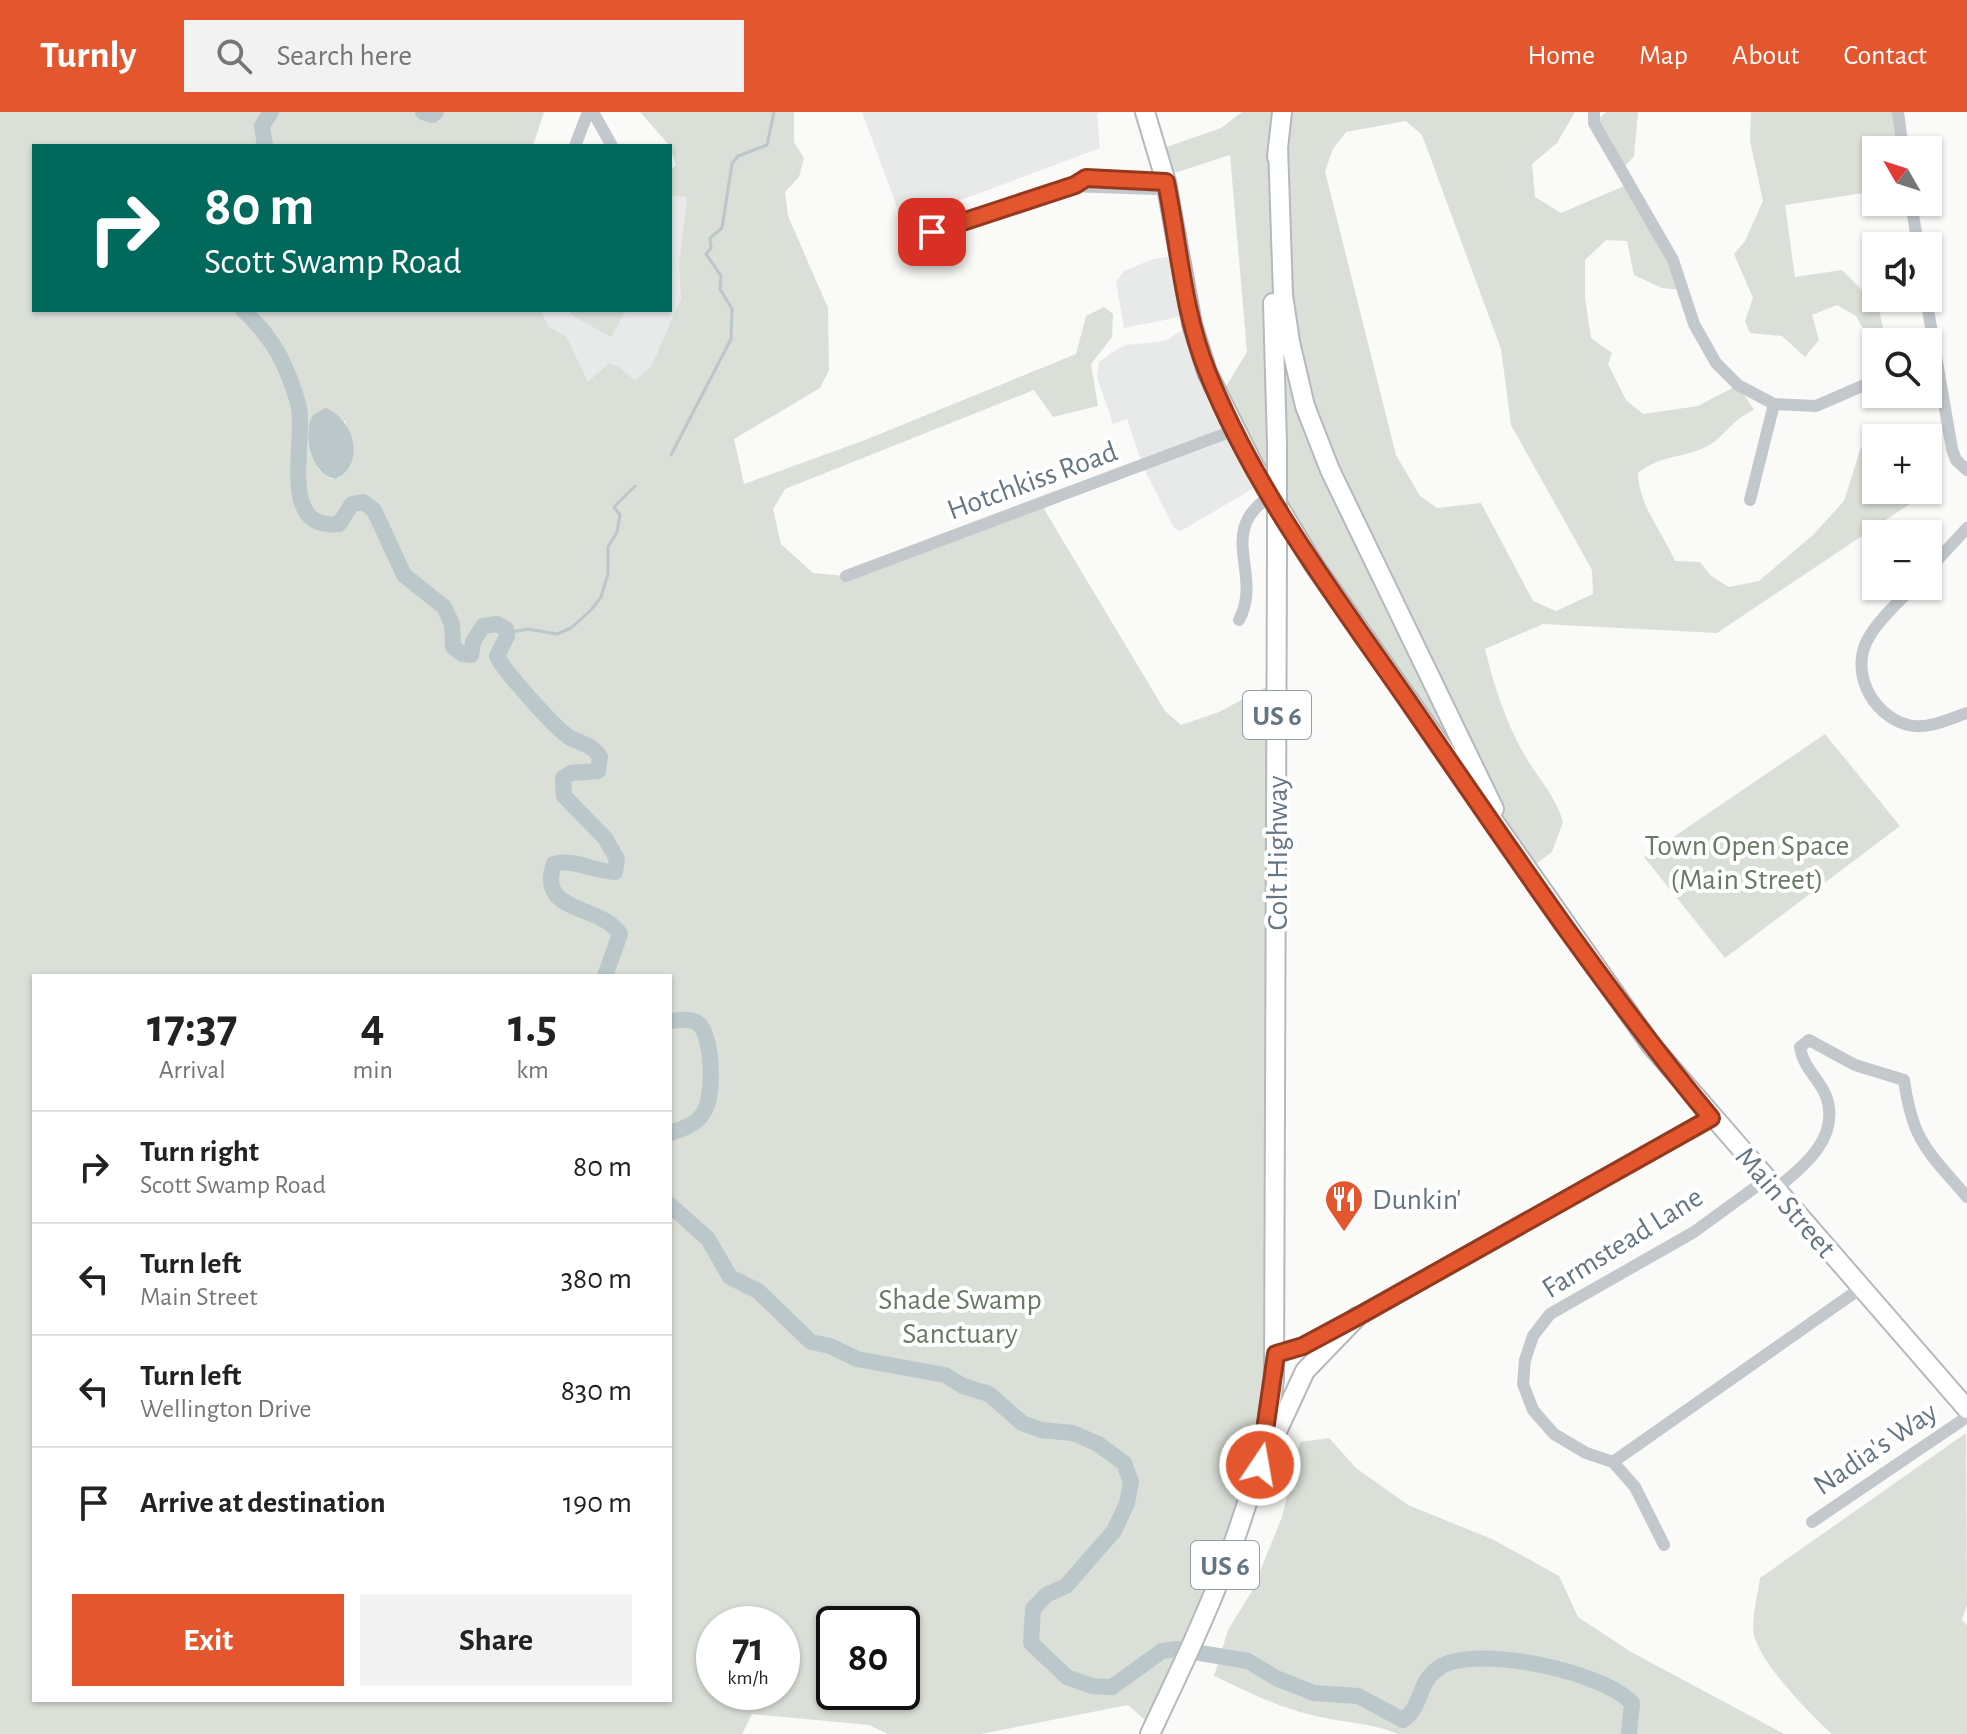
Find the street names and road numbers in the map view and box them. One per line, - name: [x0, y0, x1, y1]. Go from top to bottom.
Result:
- street label: Hotchkiss Road: [943, 436, 1121, 526]
- road number: US 6: [1243, 691, 1311, 739]
- street label: Colt Highway: [1263, 775, 1293, 931]
- street label: Main Street: [1729, 1142, 1841, 1264]
- street label: Farmstead Lane: [1537, 1182, 1708, 1304]
- street label: Nadia's Way: [1808, 1397, 1943, 1501]
- road number: US 6: [1191, 1541, 1259, 1589]

